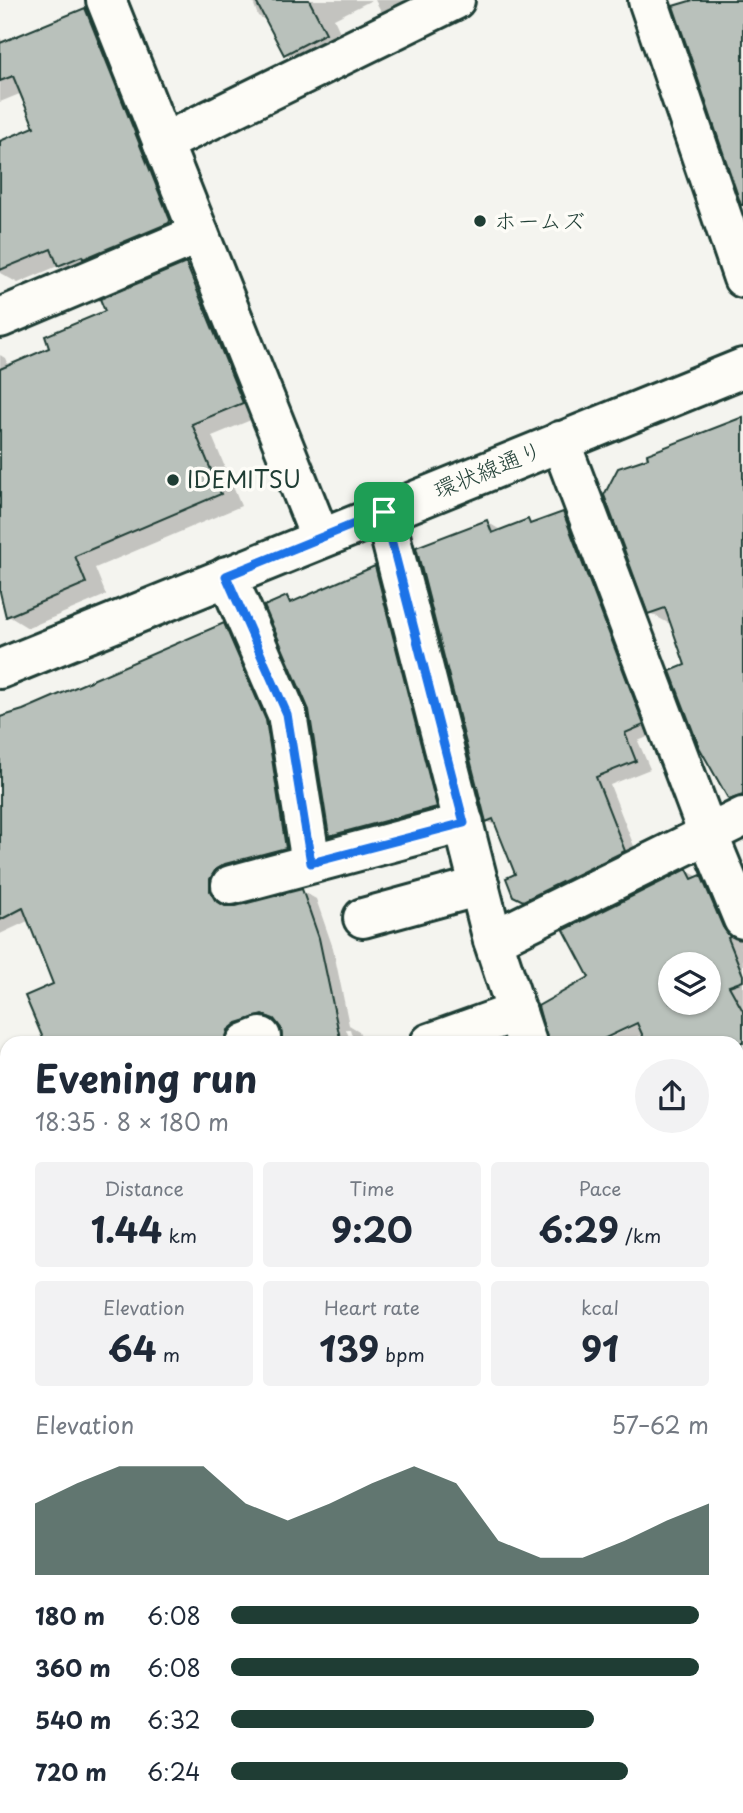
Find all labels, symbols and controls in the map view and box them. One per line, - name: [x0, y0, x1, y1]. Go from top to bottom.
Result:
- place label: ホームズ: [494, 202, 585, 237]
- marker: ホームズ: [472, 213, 488, 229]
- street label: 環状線通り: [428, 431, 547, 506]
- place label: IDEMITSU: [187, 461, 301, 496]
- marker: IDEMITSU: [165, 472, 181, 488]
- pin: [354, 482, 414, 542]
- icon: arrive: [365, 493, 403, 531]
- map controls: [658, 952, 721, 1015]
- button: layers: [658, 952, 721, 1015]
- text: Evening run: [35, 1049, 257, 1106]
- button: share: [635, 1059, 709, 1133]
- text: 18:35 · 8 × 180 m: [35, 1104, 229, 1139]
- text: Distance: [104, 1174, 184, 1202]
- text: Time: [350, 1174, 394, 1202]
- text: Pace: [579, 1174, 621, 1202]
- text: 1.44: [91, 1202, 162, 1255]
- text: 9:20: [331, 1202, 413, 1255]
- text: 6:29: [539, 1202, 619, 1255]
- text: km: [162, 1221, 197, 1249]
- text: /km: [619, 1221, 661, 1249]
- text: Elevation: [103, 1293, 185, 1321]
- text: Heart rate: [324, 1293, 420, 1321]
- text: kcal: [581, 1293, 619, 1321]
- text: 64: [108, 1321, 157, 1374]
- text: 139: [319, 1321, 379, 1374]
- text: 91: [581, 1321, 619, 1374]
- text: m: [157, 1340, 180, 1368]
- text: bpm: [379, 1340, 425, 1368]
- text: Elevation: [35, 1407, 134, 1442]
- text: 57–62 m: [611, 1407, 709, 1442]
- text: 180 m: [35, 1598, 105, 1633]
- text: 6:08: [147, 1598, 201, 1633]
- text: 360 m: [35, 1650, 111, 1685]
- text: 6:08: [147, 1650, 201, 1685]
- text: 540 m: [35, 1702, 111, 1737]
- text: 6:32: [147, 1702, 201, 1737]
- text: 720 m: [35, 1754, 107, 1789]
- text: 6:24: [147, 1754, 201, 1789]

